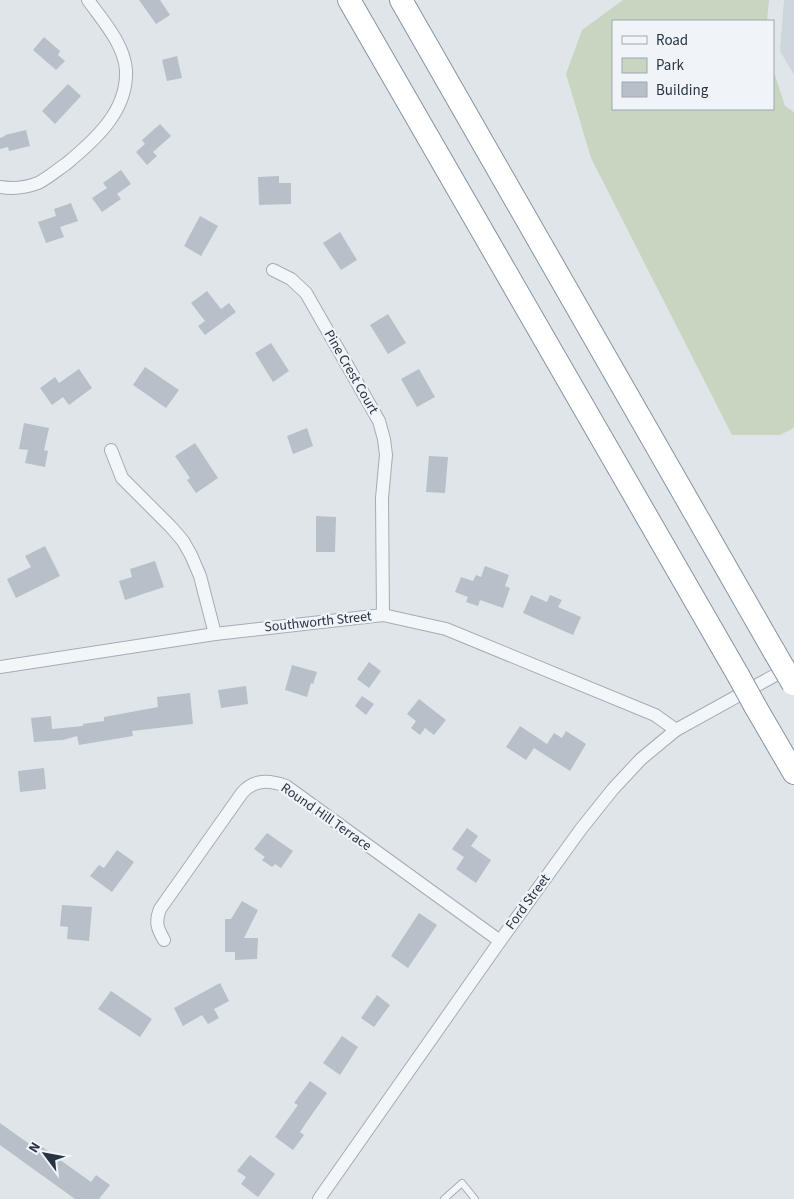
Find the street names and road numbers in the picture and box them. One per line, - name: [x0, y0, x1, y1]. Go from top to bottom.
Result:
- street label: Pine Crest Court: [319, 326, 383, 418]
- street label: Southworth Street: [263, 606, 373, 638]
- street label: Round Hill Terrace: [277, 778, 376, 856]
- street label: Ford Street: [501, 870, 555, 934]

